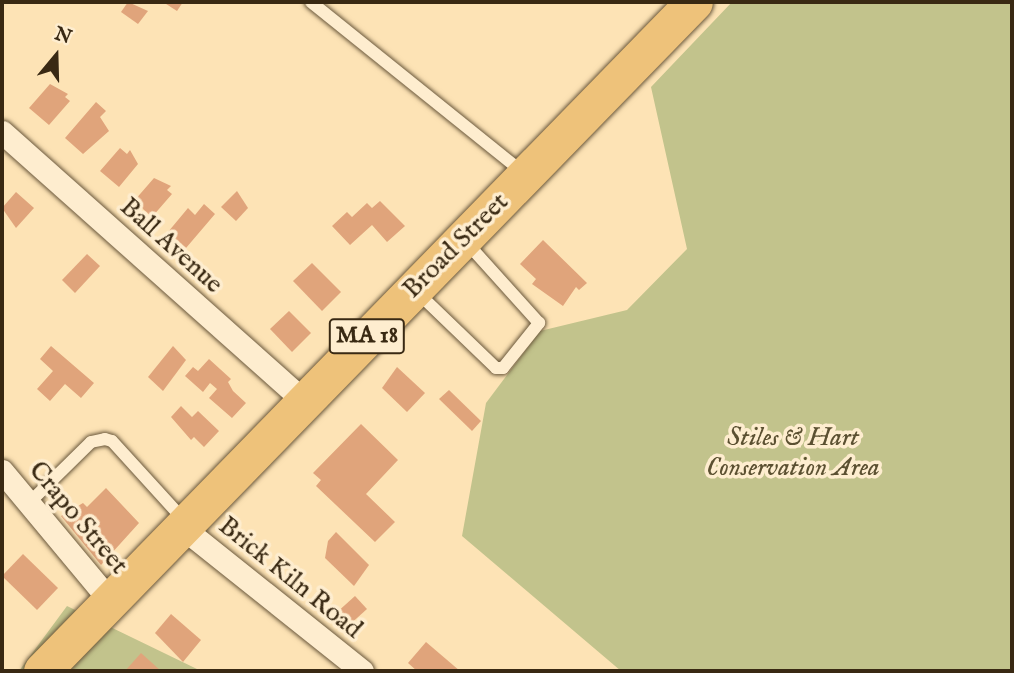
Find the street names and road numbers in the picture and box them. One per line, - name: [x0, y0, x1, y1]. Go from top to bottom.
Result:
- street label: Broad Street: [397, 187, 515, 305]
- street label: Ball Avenue: [113, 192, 229, 300]
- road number: MA 18: [328, 316, 406, 356]
- street label: Crapo Street: [22, 455, 134, 581]
- street label: Brick Kiln Road: [212, 511, 368, 645]

